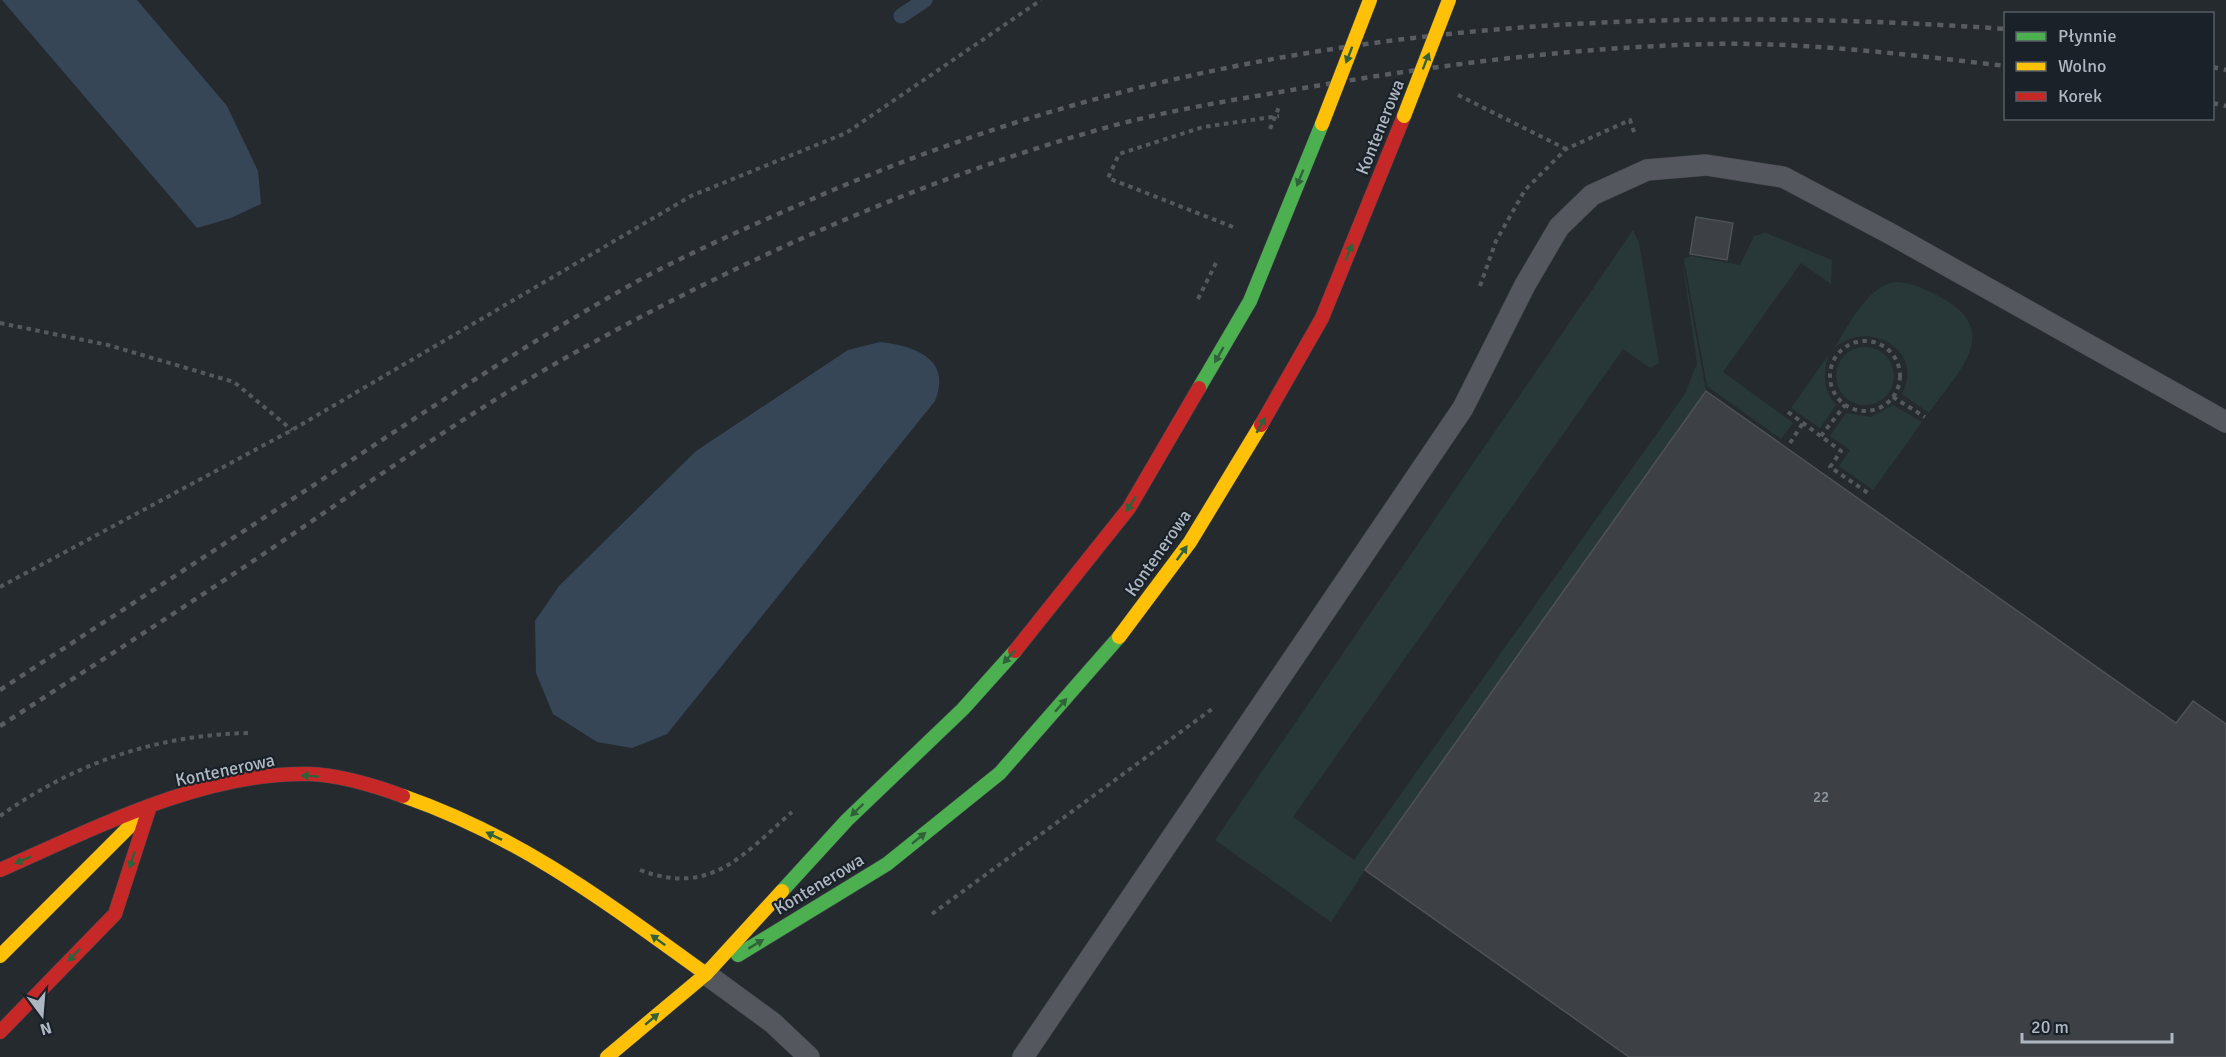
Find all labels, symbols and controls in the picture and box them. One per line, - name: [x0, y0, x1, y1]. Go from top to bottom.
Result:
- legend: [2004, 12, 2214, 120]
- text: Płynnie: [2058, 25, 2116, 47]
- one-way arrow: [1343, 46, 1353, 64]
- one-way arrow: [1421, 52, 1431, 70]
- text: Wolno: [2058, 55, 2106, 77]
- street label: Kontenerowa: [1351, 76, 1409, 178]
- text: Korek: [2058, 85, 2102, 107]
- one-way arrow: [1295, 169, 1304, 187]
- one-way arrow: [1345, 243, 1354, 261]
- one-way arrow: [1214, 347, 1224, 364]
- one-way arrow: [1255, 417, 1266, 433]
- one-way arrow: [1125, 496, 1137, 512]
- street label: Kontenerowa: [1120, 505, 1196, 601]
- one-way arrow: [1176, 545, 1188, 561]
- one-way arrow: [1003, 649, 1016, 664]
- one-way arrow: [1054, 698, 1067, 713]
- street label: Kontenerowa: [173, 749, 277, 791]
- one-way arrow: [301, 771, 320, 781]
- house number: 22: [1813, 788, 1829, 806]
- one-way arrow: [850, 803, 865, 817]
- one-way arrow: [485, 831, 503, 841]
- one-way arrow: [912, 833, 927, 845]
- street label: Kontenerowa: [770, 849, 868, 919]
- one-way arrow: [127, 851, 137, 869]
- one-way arrow: [14, 855, 32, 865]
- one-way arrow: [651, 934, 667, 946]
- one-way arrow: [748, 938, 764, 949]
- one-way arrow: [67, 948, 81, 963]
- north arrow: [12, 985, 72, 1045]
- scale bar: [2022, 1006, 2172, 1044]
- one-way arrow: [644, 1013, 660, 1026]
- text: 20 m: [2031, 1016, 2069, 1038]
- text: N: [38, 1017, 54, 1040]

